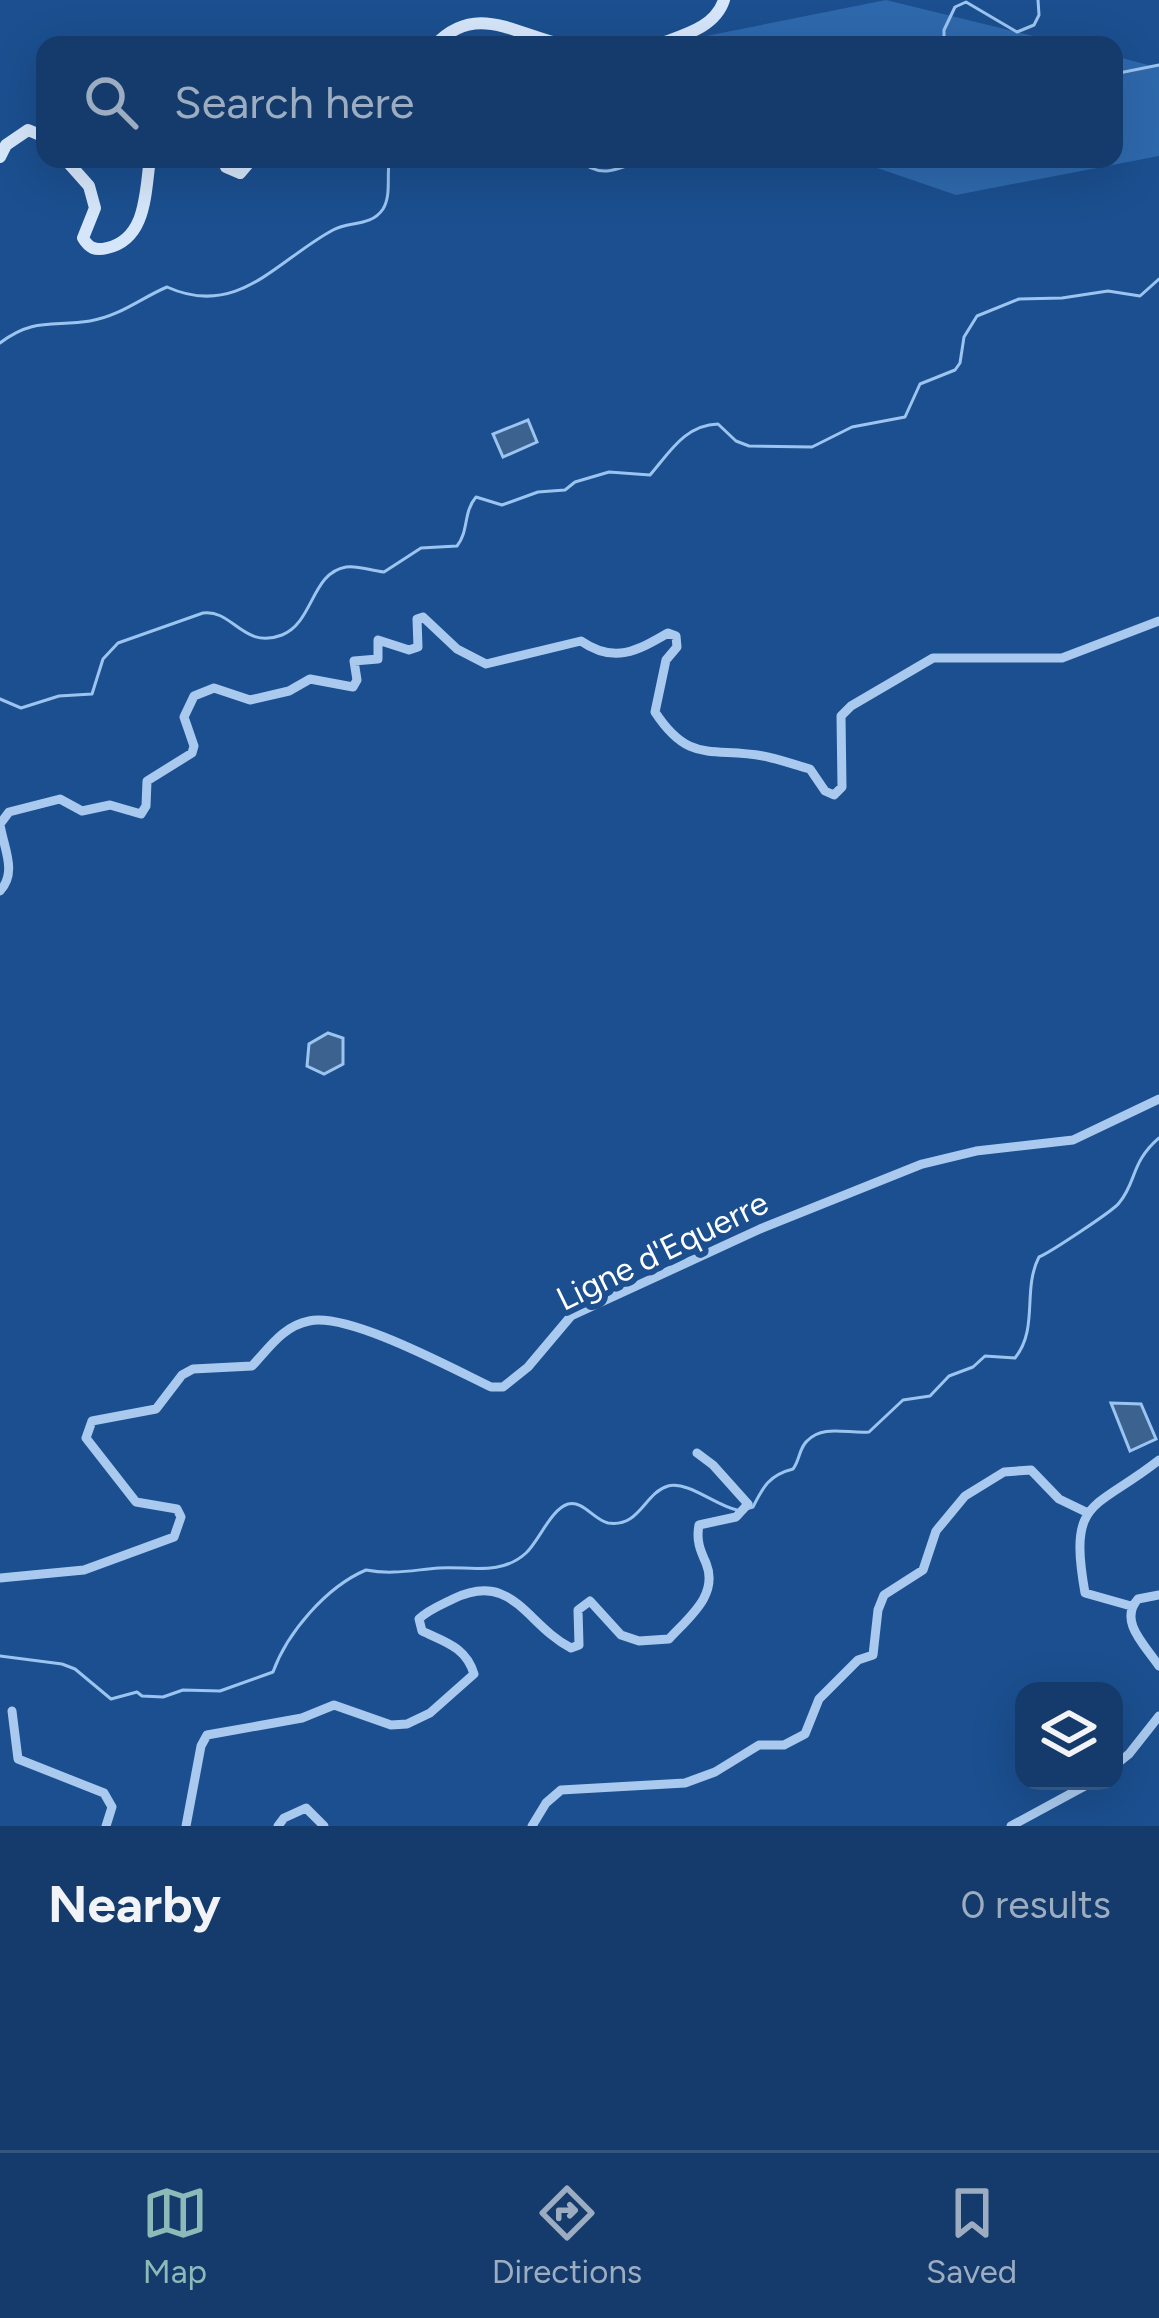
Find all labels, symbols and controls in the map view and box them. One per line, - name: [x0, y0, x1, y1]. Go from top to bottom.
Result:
- search box: [36, 36, 1123, 168]
- icon: search: [78, 69, 144, 135]
- text: Search here: [174, 75, 414, 129]
- street label: Ligne d'Equerre: [550, 1182, 774, 1318]
- map controls: [1015, 1682, 1123, 1790]
- button: layers: [1015, 1682, 1123, 1790]
- text: Nearby: [48, 1874, 221, 1935]
- text: 0 results: [960, 1881, 1111, 1928]
- tab: Map: [142, 2180, 208, 2291]
- tab: Directions: [492, 2180, 642, 2291]
- tab: Saved: [926, 2180, 1017, 2291]

